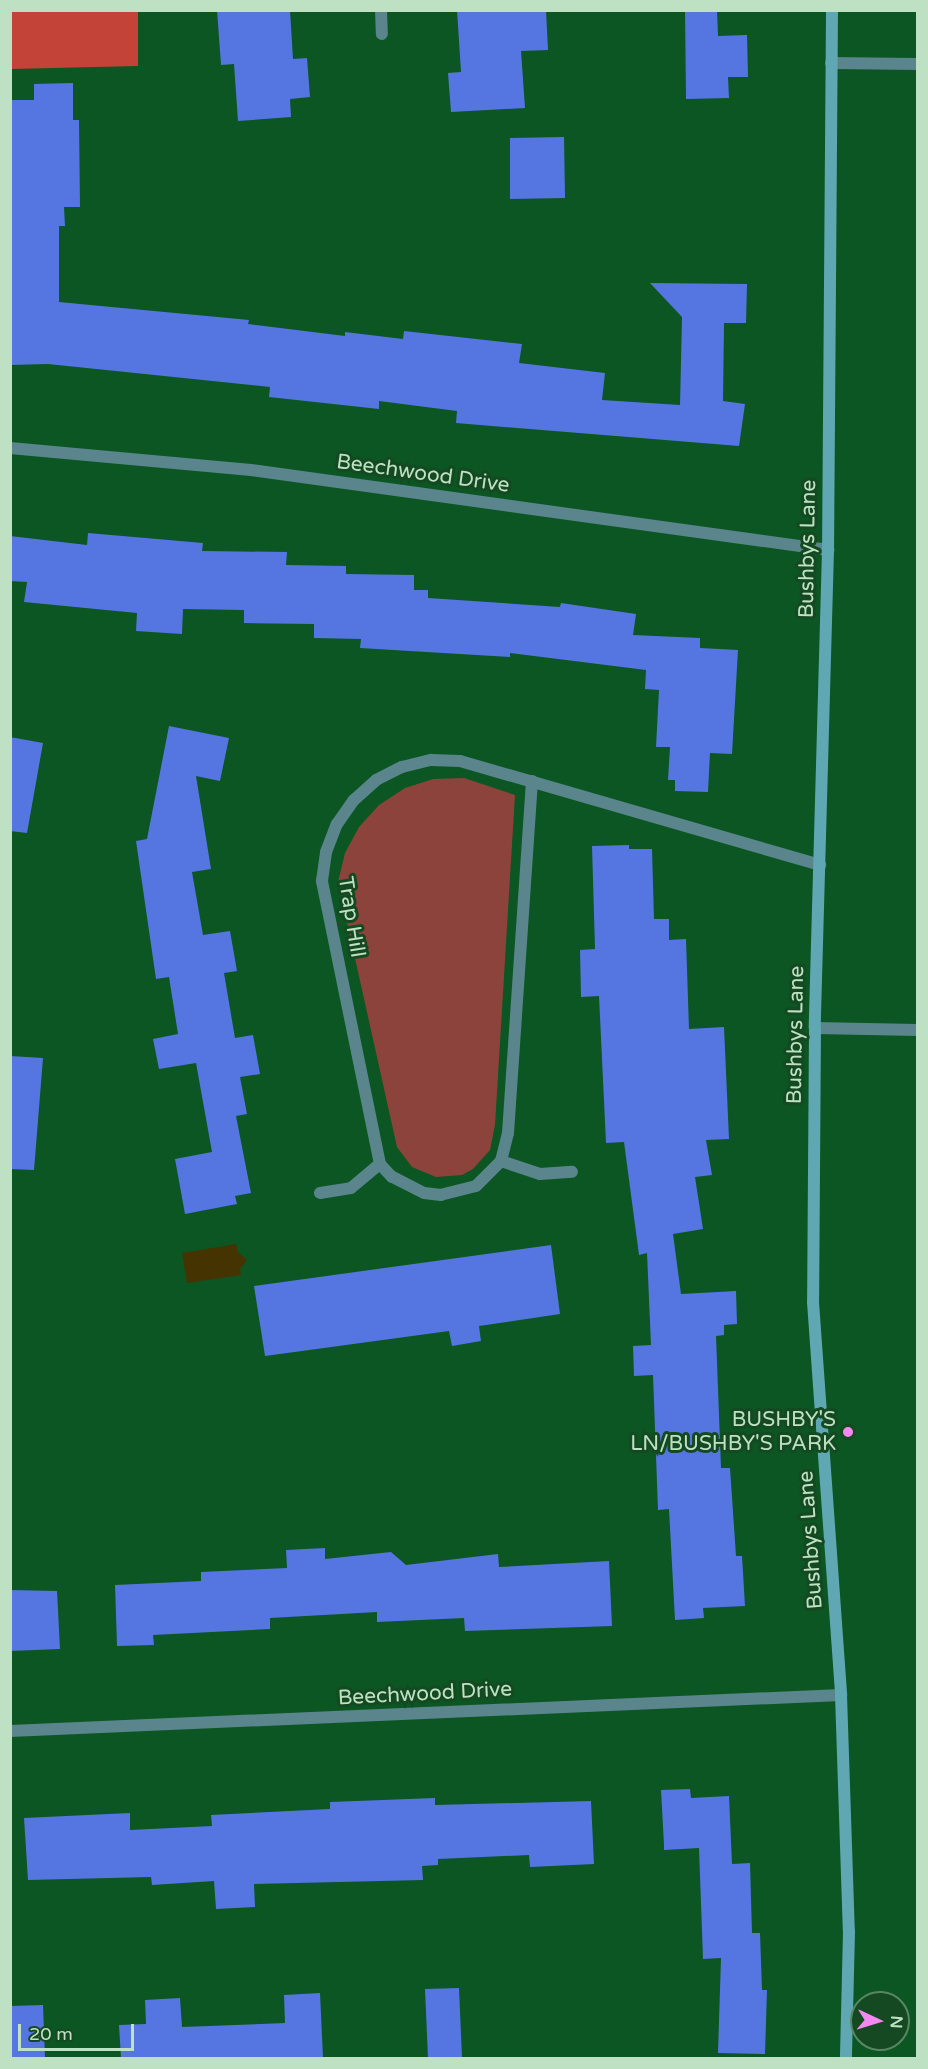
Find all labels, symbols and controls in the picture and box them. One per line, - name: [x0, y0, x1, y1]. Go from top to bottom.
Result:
- street label: Beechwood Drive: [335, 449, 511, 499]
- street label: Bushbys Lane: [794, 480, 822, 618]
- street label: Trap Hill: [332, 875, 370, 959]
- street label: Bushbys Lane: [782, 966, 810, 1104]
- place label: BUSHBY'S LN/BUSHBY'S PARK: [630, 1407, 836, 1457]
- marker: BUSHBY'S LN/BUSHBY'S PARK: [841, 1425, 855, 1439]
- street label: Bushbys Lane: [794, 1470, 828, 1610]
- street label: Beechwood Drive: [337, 1677, 513, 1711]
- north arrow: [850, 1991, 910, 2051]
- scale bar: [21, 2012, 136, 2050]
- text: N: [886, 2015, 906, 2029]
- text: 20 m: [29, 2023, 73, 2045]

